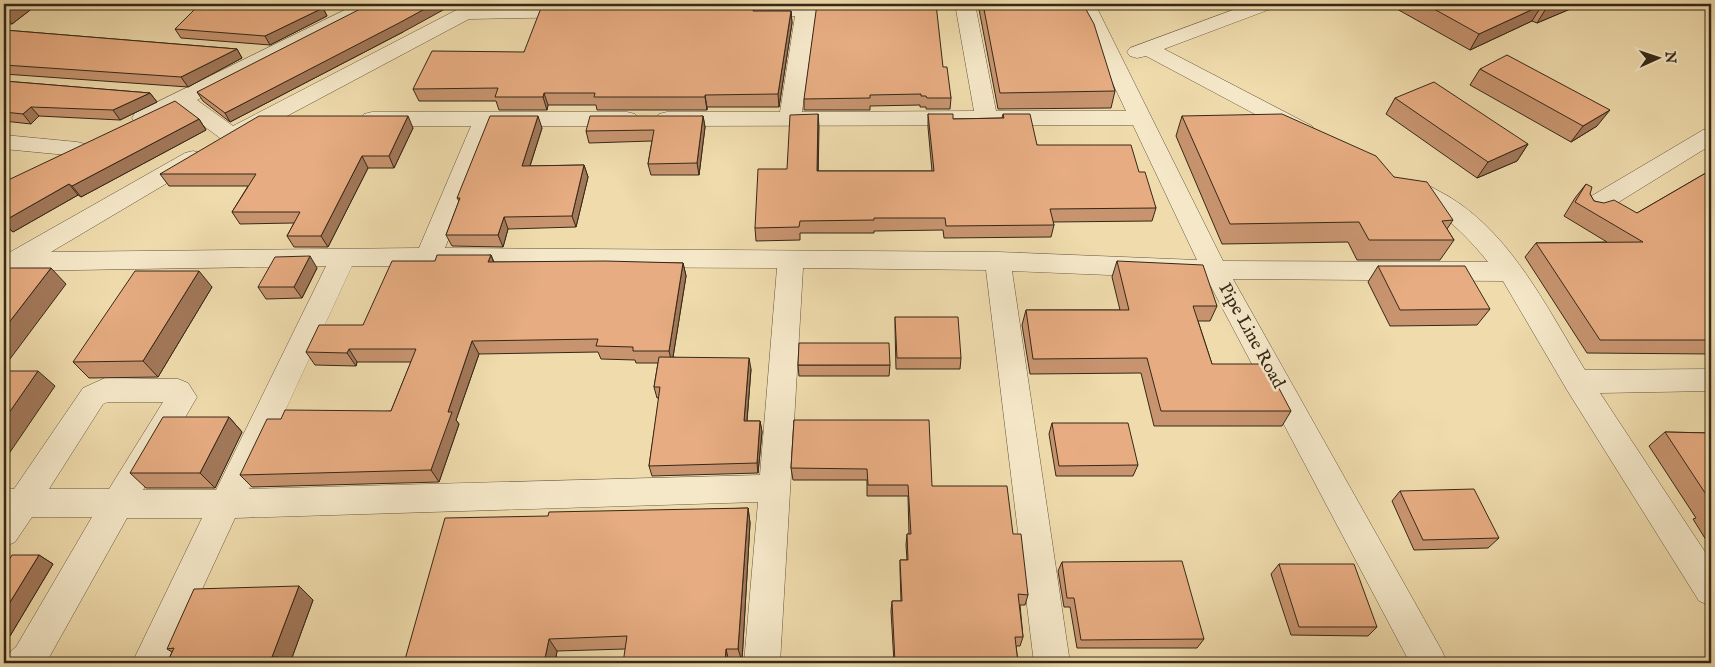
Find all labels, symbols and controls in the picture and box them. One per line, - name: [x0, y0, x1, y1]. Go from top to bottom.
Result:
- north arrow: [1632, 32, 1682, 82]
- text: N: [1661, 50, 1679, 64]
- street label: Pipe Line Road: [1213, 279, 1290, 393]

